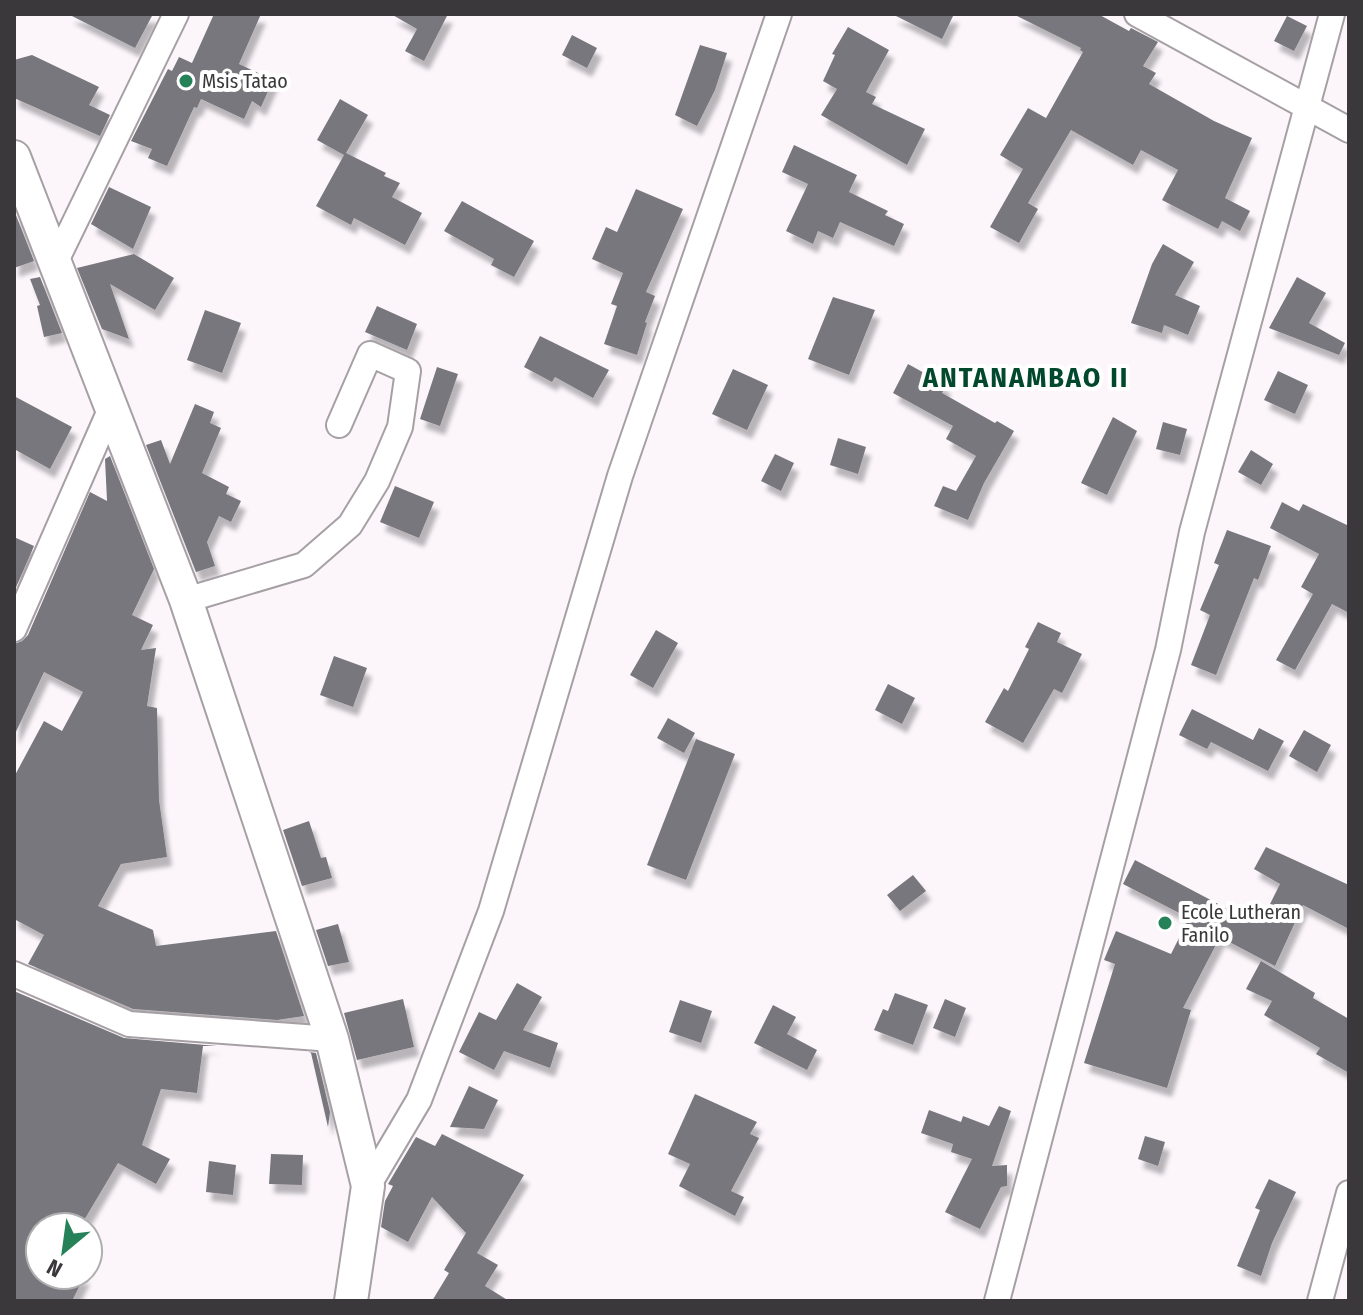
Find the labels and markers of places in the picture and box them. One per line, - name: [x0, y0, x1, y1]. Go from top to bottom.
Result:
- place label: Msis Tatao: [202, 69, 288, 93]
- marker: Msis Tatao: [177, 72, 195, 90]
- place label: Ecole Lutheran Fanilo: [1181, 900, 1301, 947]
- marker: Ecole Lutheran Fanilo: [1156, 914, 1174, 932]

